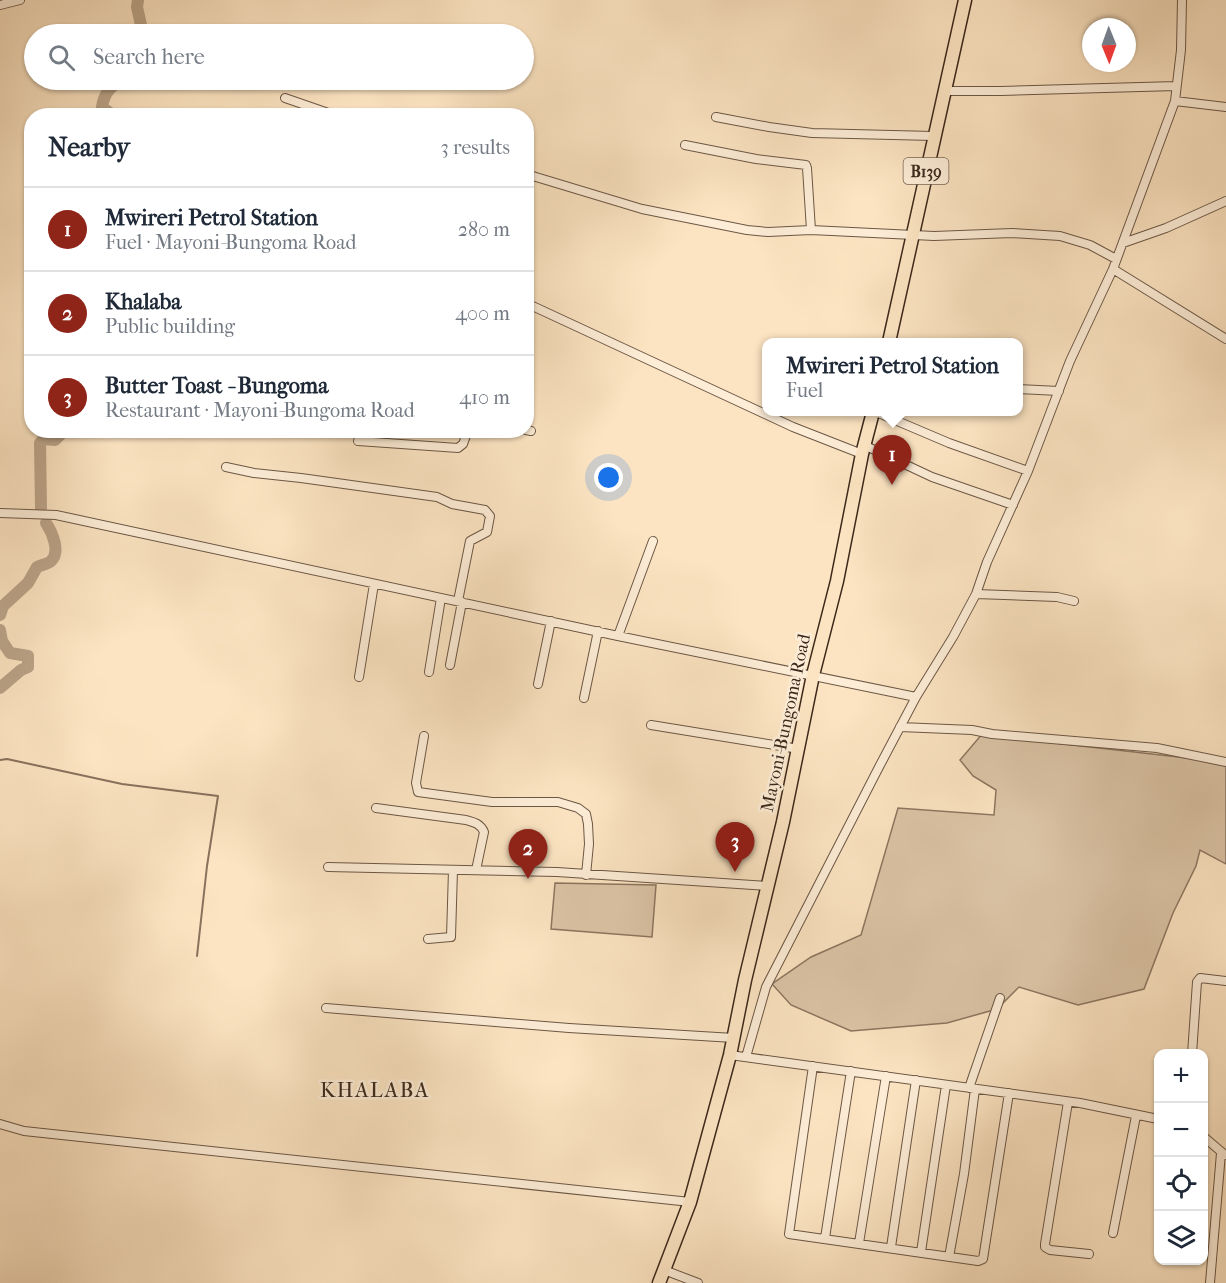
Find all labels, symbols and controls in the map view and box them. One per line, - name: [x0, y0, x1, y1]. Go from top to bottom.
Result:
- north arrow: [1082, 18, 1136, 72]
- search box: [24, 24, 534, 90]
- icon: search: [45, 41, 78, 74]
- text: Search here: [93, 44, 205, 70]
- text: Nearby: [48, 132, 130, 163]
- text: 3 results: [441, 136, 510, 159]
- road number: B139: [904, 158, 948, 184]
- text: Mwireri Petrol Station: [105, 205, 318, 231]
- text: 1: [64, 218, 71, 241]
- text: 280 m: [458, 218, 510, 241]
- text: Fuel · Mayoni-Bungoma Road: [105, 231, 356, 254]
- text: Khalaba: [105, 289, 181, 315]
- text: 2: [62, 302, 73, 325]
- text: 400 m: [455, 302, 510, 325]
- text: Public building: [105, 315, 235, 338]
- popup: [762, 338, 1023, 416]
- text: Mwireri Petrol Station: [786, 353, 999, 379]
- text: Butter Toast - Bungoma: [105, 373, 328, 399]
- text: Fuel: [786, 379, 823, 402]
- text: 3: [63, 386, 72, 409]
- text: 410 m: [459, 386, 510, 409]
- text: Restaurant · Mayoni-Bungoma Road: [105, 399, 415, 422]
- pin: 1: [872, 436, 912, 485]
- your location: [594, 463, 623, 492]
- street label: Mayoni-Bungoma Road: [757, 632, 815, 814]
- pin: 3: [716, 822, 754, 872]
- pin: 2: [508, 830, 548, 879]
- map controls: [1154, 1049, 1208, 1265]
- button: +: [1154, 1049, 1208, 1103]
- district label: KHALABA: [320, 1078, 430, 1102]
- button: −: [1154, 1103, 1208, 1157]
- button: locate: [1154, 1157, 1208, 1211]
- button: layers: [1154, 1211, 1208, 1265]

